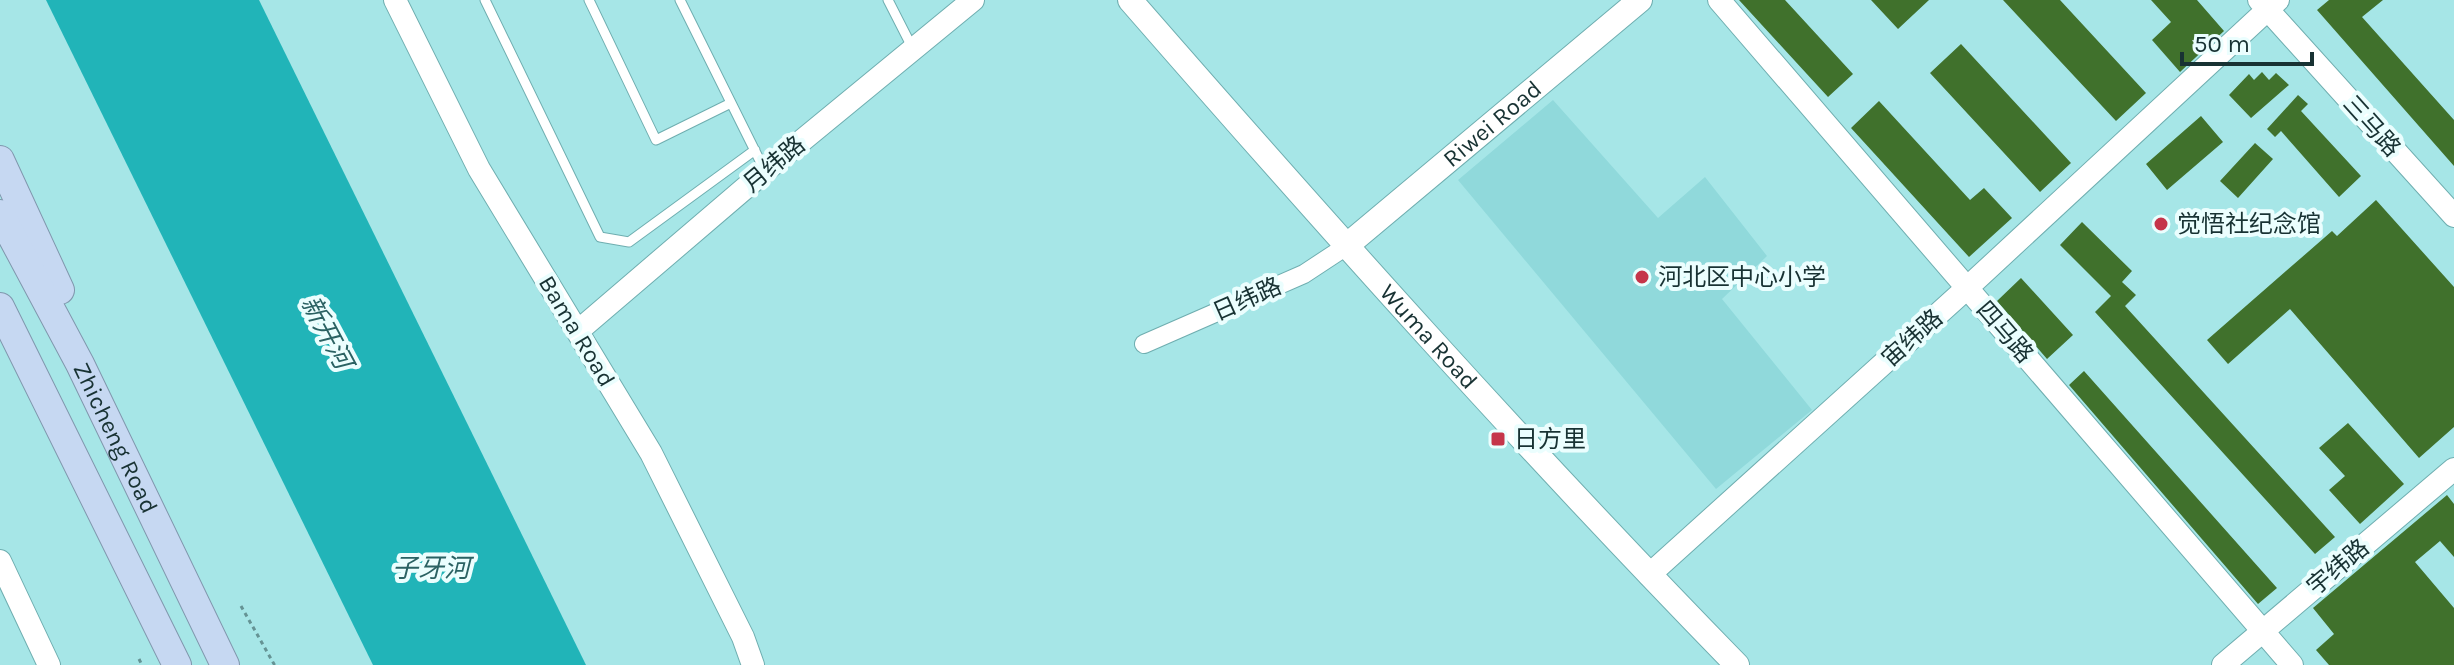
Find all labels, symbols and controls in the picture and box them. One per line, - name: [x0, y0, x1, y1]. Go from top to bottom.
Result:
- scale bar: [2182, 16, 2312, 66]
- text: 50 m: [2194, 30, 2250, 58]
- street label: Riwei Road: [1437, 75, 1547, 173]
- street label: 三马路: [2338, 90, 2406, 162]
- street label: 月纬路: [737, 130, 811, 198]
- place label: 觉悟社纪念馆: [2177, 210, 2321, 238]
- marker: 觉悟社纪念馆: [2152, 215, 2170, 233]
- place label: 河北区中心小学: [1658, 263, 1826, 291]
- marker: 河北区中心小学: [1633, 268, 1651, 286]
- street label: Bama Road: [533, 270, 621, 392]
- street label: 日纬路: [1208, 272, 1286, 326]
- street label: Wuma Road: [1374, 278, 1483, 395]
- water label: 新开河: [295, 291, 361, 378]
- street label: 四马路: [1971, 296, 2039, 368]
- street label: 宙纬路: [1876, 304, 1948, 372]
- street label: Zhicheng Road: [67, 358, 164, 518]
- place label: 日方里: [1514, 425, 1586, 453]
- marker: 日方里: [1489, 430, 1507, 448]
- street label: 宇纬路: [2301, 533, 2375, 601]
- water label: 子牙河: [392, 553, 475, 584]

